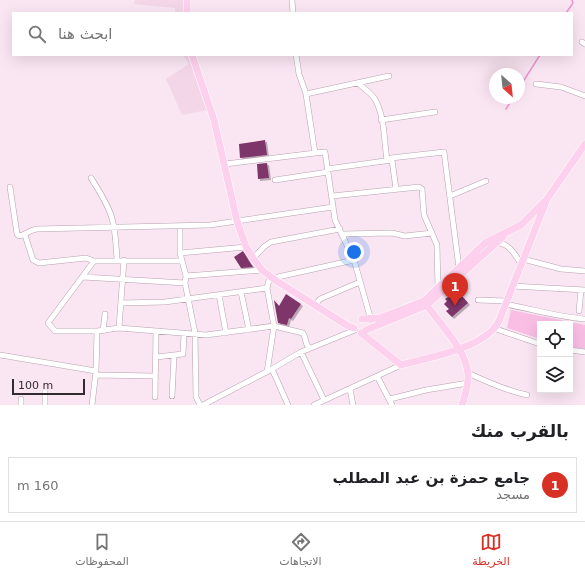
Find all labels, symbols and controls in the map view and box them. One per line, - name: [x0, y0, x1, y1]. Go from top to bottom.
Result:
- search box: [12, 12, 573, 56]
- icon: search: [26, 23, 48, 45]
- text: ابحث هنا: [58, 25, 113, 43]
- north arrow: [489, 68, 525, 104]
- your location: [344, 242, 364, 262]
- pin: 1: [442, 273, 468, 306]
- map controls: [537, 321, 573, 393]
- button: locate: [537, 321, 573, 357]
- button: layers: [537, 357, 573, 393]
- scale bar: [12, 377, 85, 396]
- text: 100 m: [18, 379, 53, 392]
- text: بالقرب منك: [471, 421, 569, 441]
- text: جامع حمزة بن عبد المطلب: [332, 469, 530, 487]
- text: 160 m: [17, 478, 59, 493]
- text: 1: [550, 478, 560, 493]
- text: مسجد: [496, 487, 530, 502]
- tab: المحفوظات: [75, 531, 129, 568]
- tab: الاتجاهات: [279, 531, 322, 568]
- tab: الخريطة: [472, 531, 510, 568]

